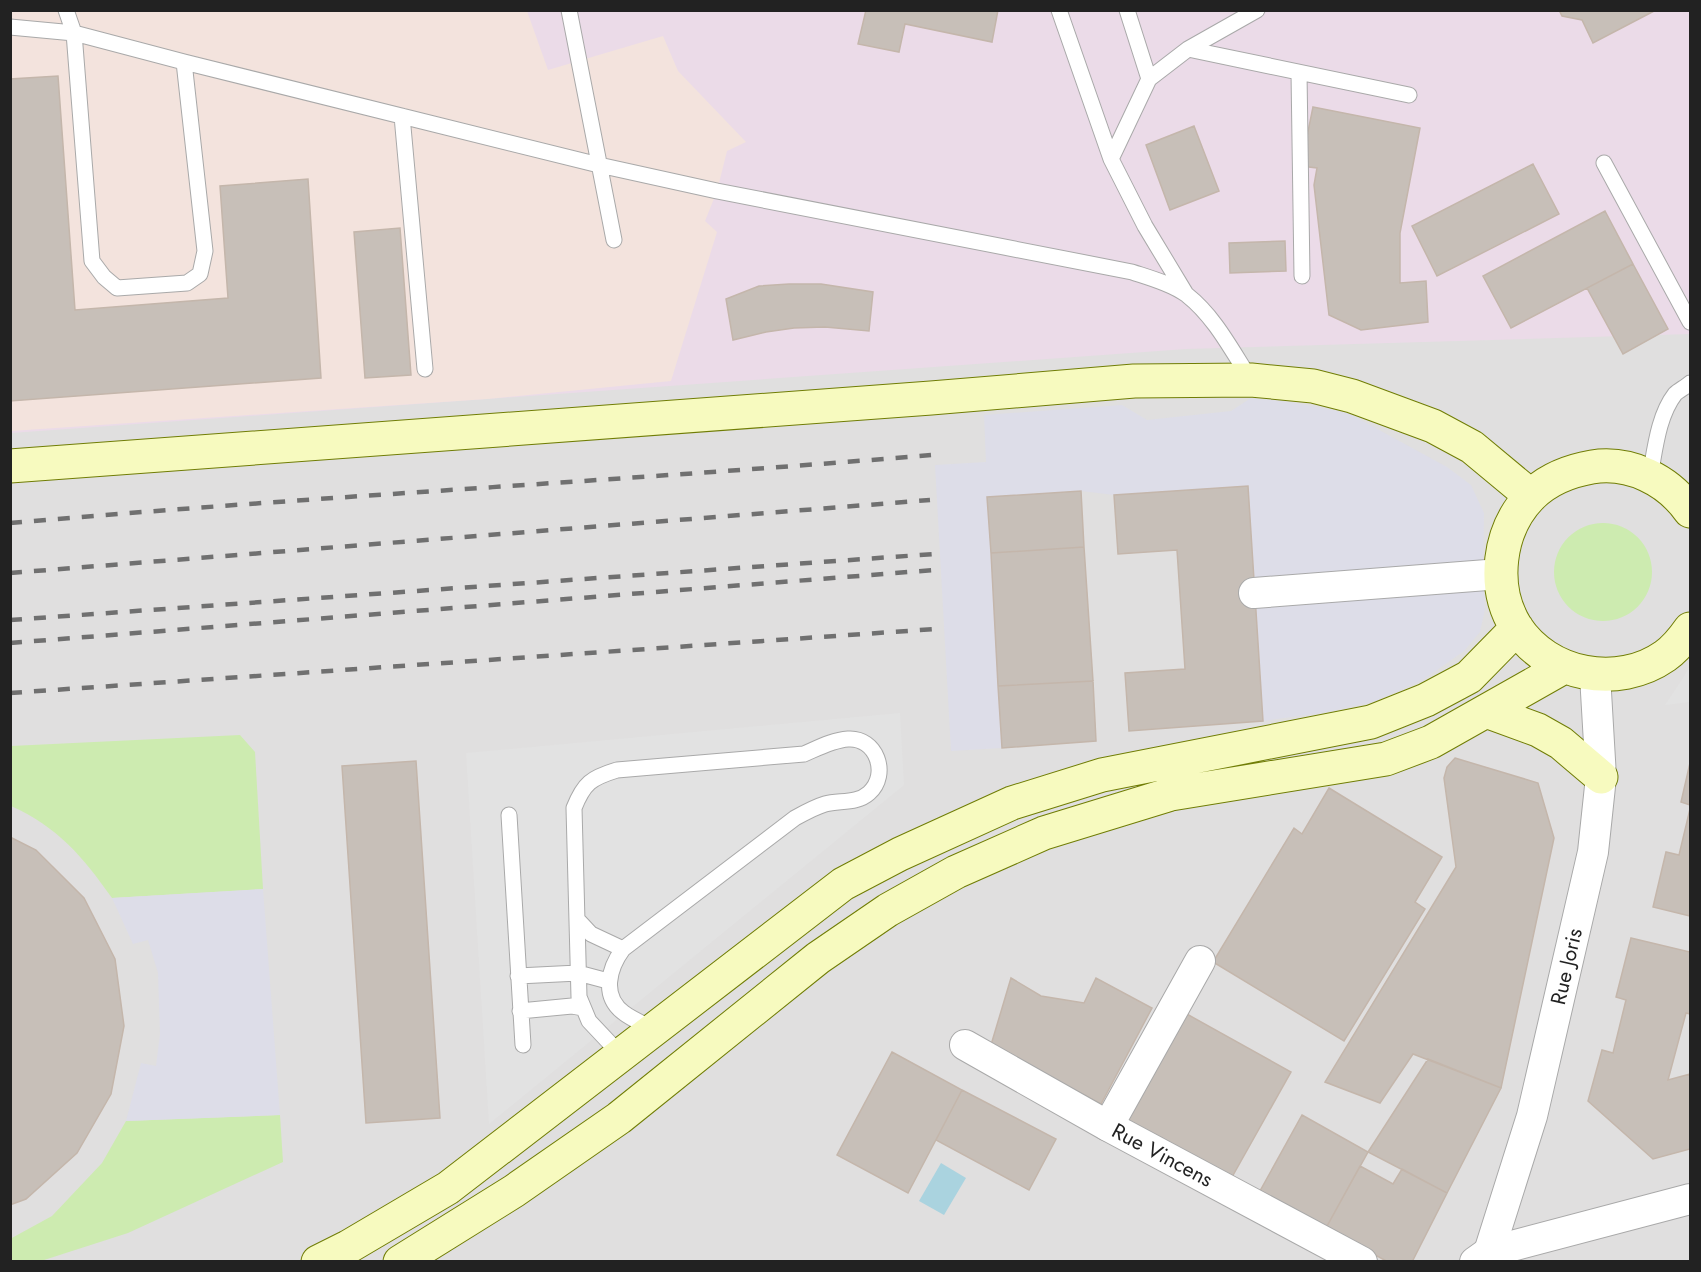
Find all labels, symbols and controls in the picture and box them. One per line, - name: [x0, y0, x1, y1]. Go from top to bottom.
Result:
- street label: Rue Joris: [1543, 925, 1590, 1008]
- street label: Rue Vincens: [1106, 1116, 1218, 1194]

